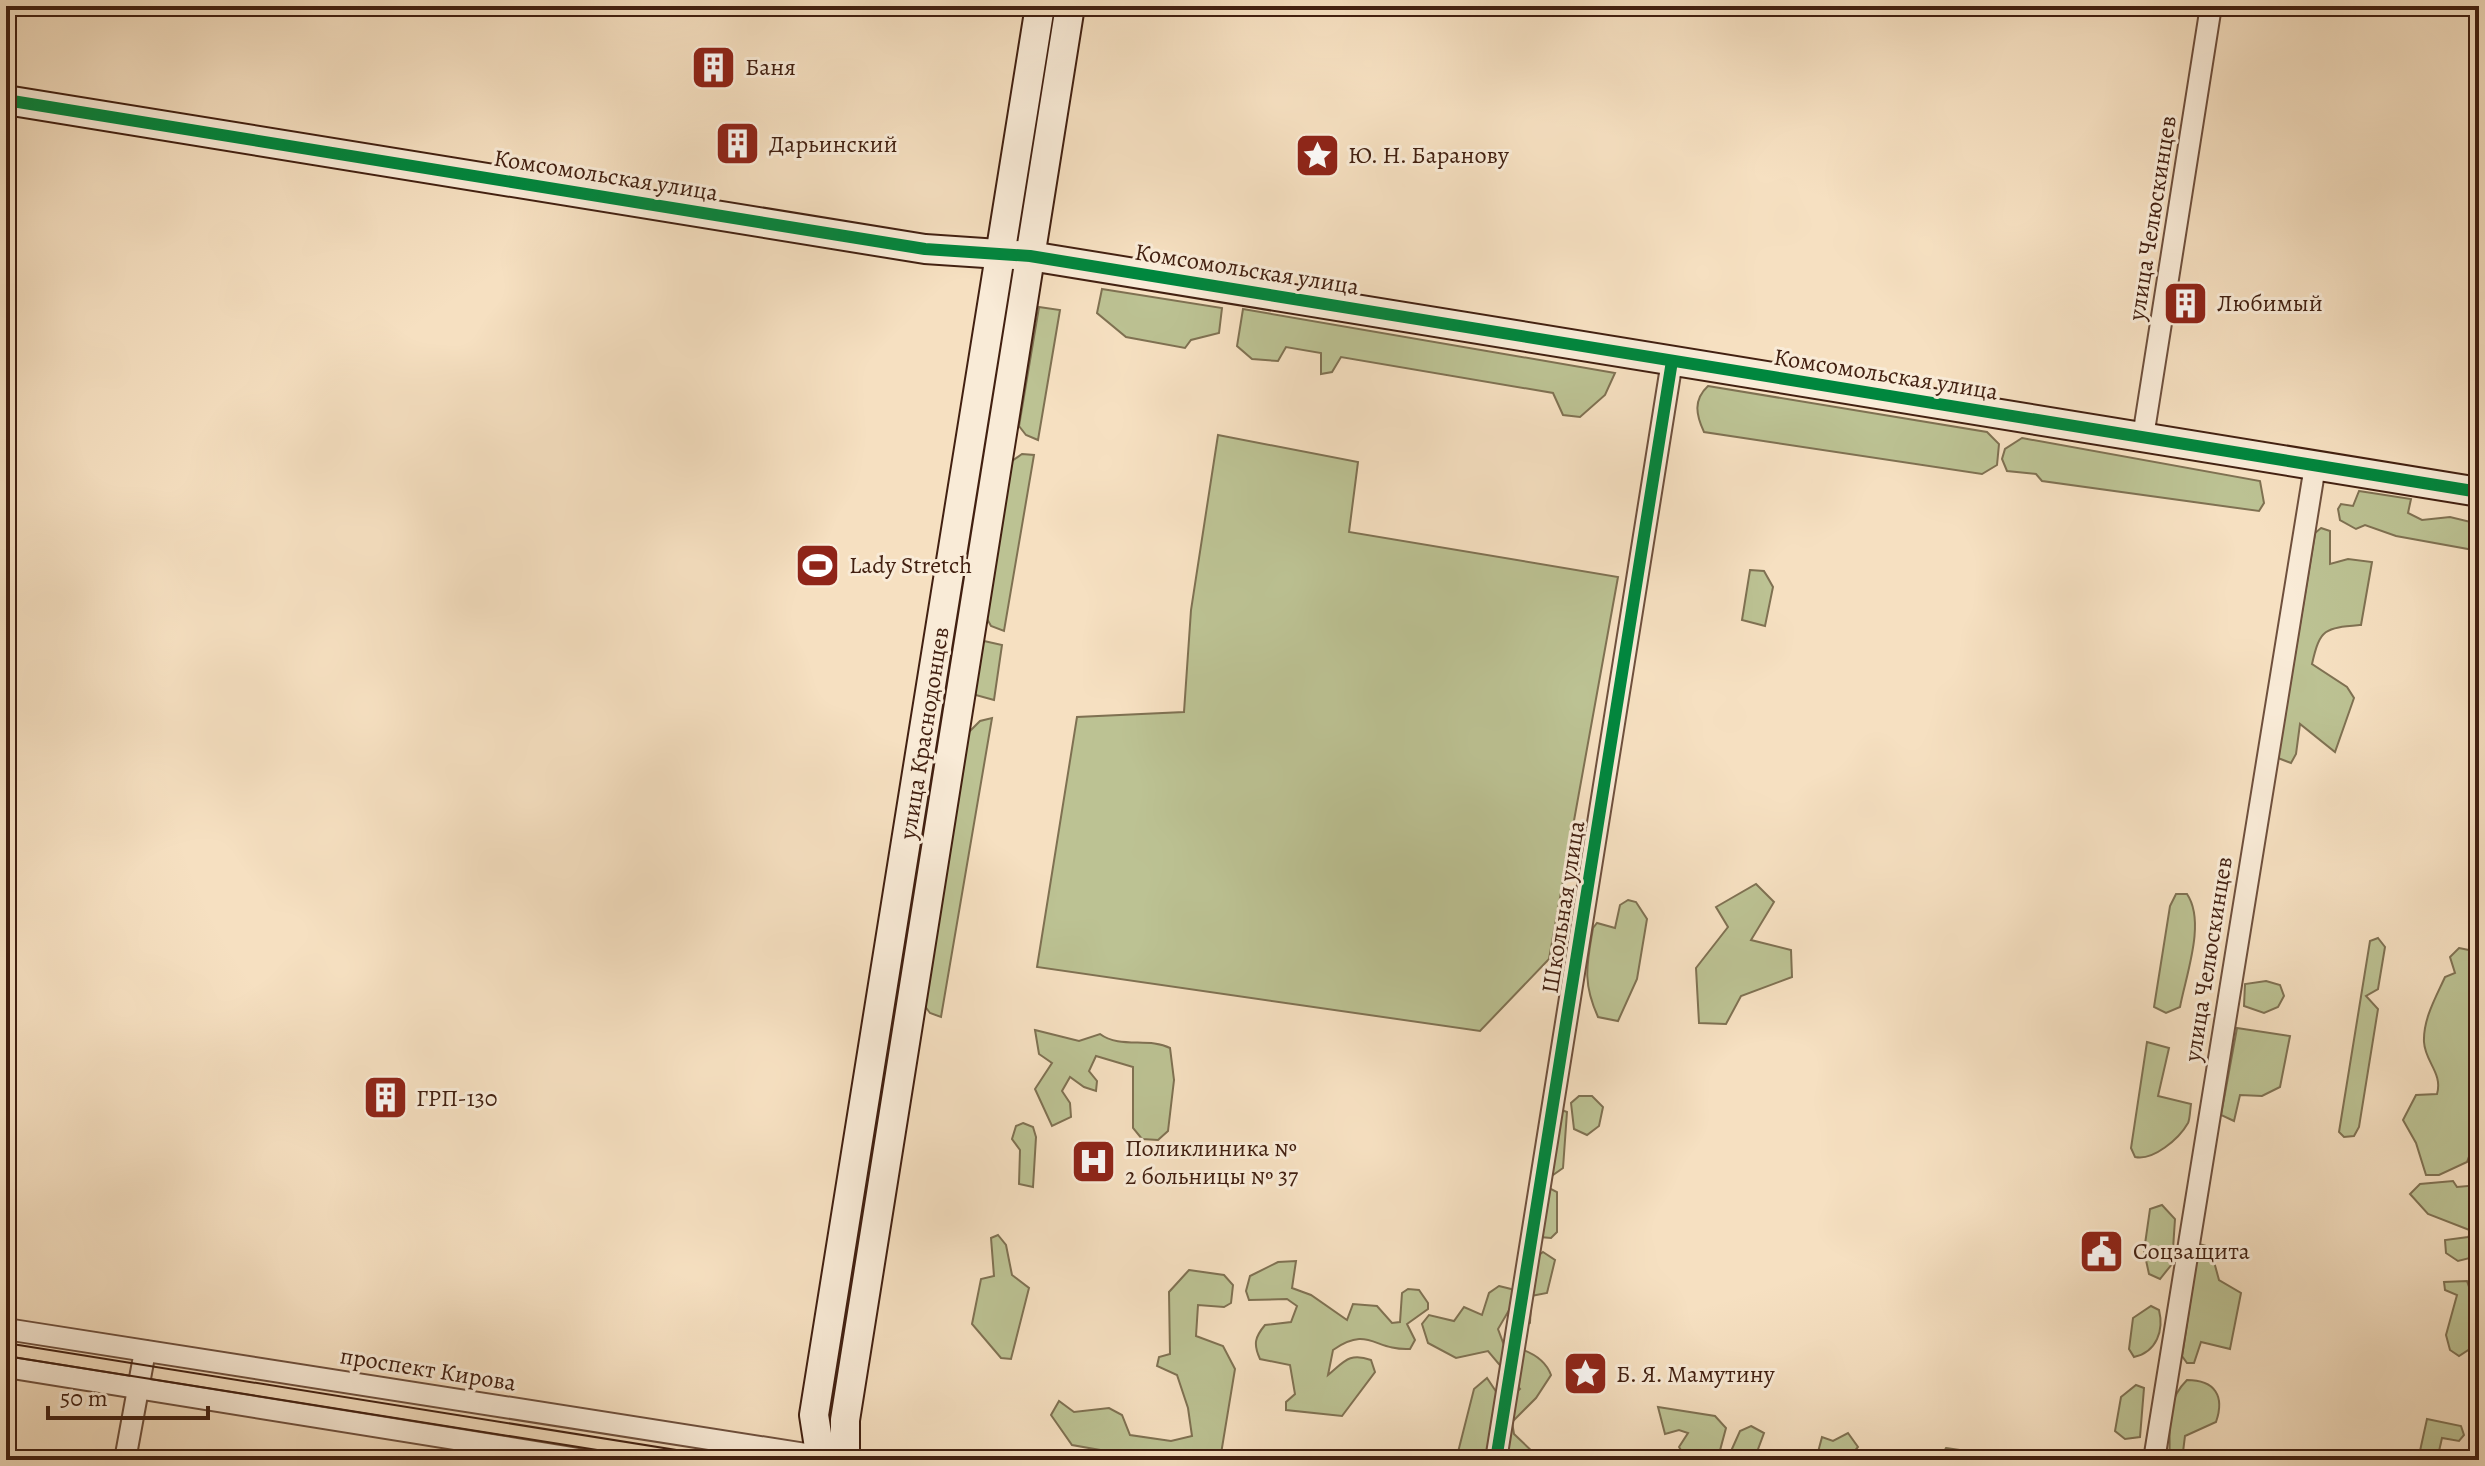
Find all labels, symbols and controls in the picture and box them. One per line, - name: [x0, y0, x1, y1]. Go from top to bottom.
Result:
- building icon: Баня: [690, 43, 738, 91]
- place label: Баня: [745, 51, 796, 83]
- street label: улица Челюскинцев: [2120, 113, 2184, 324]
- building icon: Дарьинский: [714, 120, 762, 168]
- place label: Дарьинский: [769, 128, 898, 160]
- place icon: Ю. Н. Баранову: [1293, 131, 1341, 179]
- place label: Ю. Н. Баранову: [1348, 139, 1509, 171]
- street label: Комсомольская улица: [492, 141, 720, 209]
- street label: Комсомольская улица: [1133, 235, 1361, 303]
- building icon: Любимый: [2162, 279, 2210, 327]
- place label: Любимый: [2217, 287, 2323, 319]
- street label: Комсомольская улица: [1772, 340, 2000, 408]
- sports icon: Lady Stretch: [794, 541, 842, 589]
- place label: Lady Stretch: [849, 549, 972, 581]
- street label: улица Краснодонцев: [891, 624, 957, 842]
- street label: Школьная улица: [1534, 818, 1592, 996]
- street label: улица Челюскинцев: [2176, 854, 2240, 1065]
- building icon: ГРП-130: [361, 1074, 409, 1122]
- place label: ГРП-130: [416, 1082, 497, 1114]
- place label: Поликлиника № 2 больницы № 37: [1125, 1132, 1299, 1192]
- hospital icon: Поликлиника № 2 больницы № 37: [1070, 1138, 1118, 1186]
- public building icon: Соцзащита: [2078, 1227, 2126, 1275]
- place label: Соцзащита: [2133, 1235, 2250, 1267]
- street label: проспект Кирова: [338, 1339, 518, 1399]
- place icon: Б. Я. Мамутину: [1561, 1350, 1609, 1398]
- place label: Б. Я. Мамутину: [1616, 1358, 1775, 1390]
- scale bar: [48, 1370, 208, 1420]
- text: 50 m: [60, 1382, 108, 1414]

